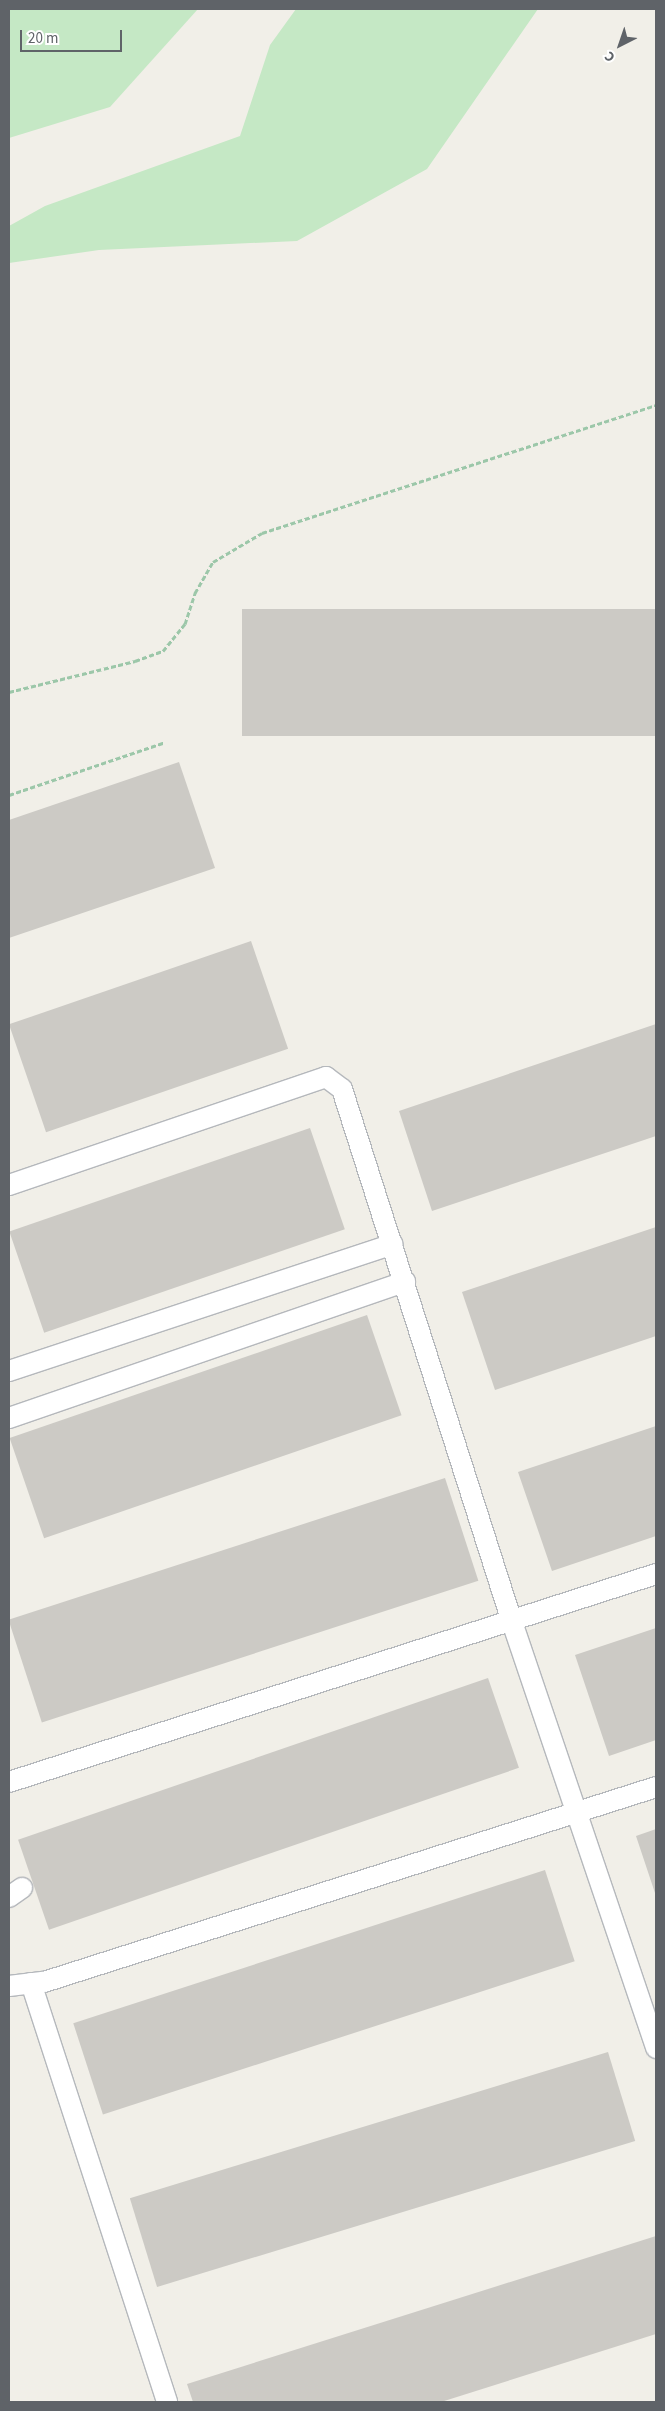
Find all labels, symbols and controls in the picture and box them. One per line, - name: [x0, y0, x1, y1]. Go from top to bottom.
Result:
- scale bar: [22, 20, 125, 52]
- north arrow: [595, 20, 645, 70]
- text: 20 m: [28, 28, 58, 49]
- text: С: [601, 46, 620, 67]

